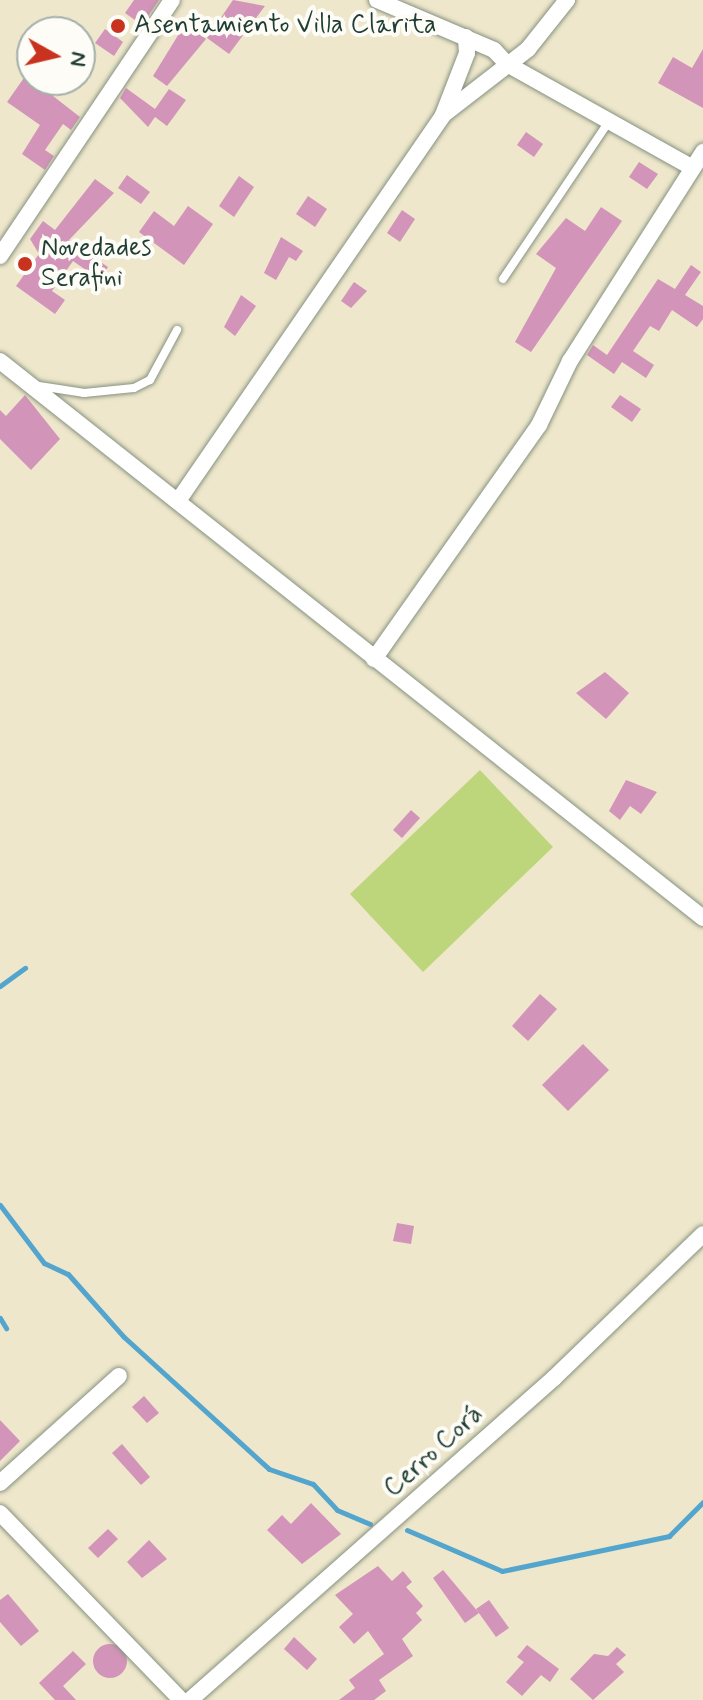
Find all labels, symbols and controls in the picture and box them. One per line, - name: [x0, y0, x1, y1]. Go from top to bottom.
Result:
- place label: Asentamiento Villa Clarita: [134, 10, 437, 42]
- north arrow: [16, 16, 96, 96]
- marker: Asentamiento Villa Clarita: [109, 17, 127, 35]
- text: N: [63, 50, 93, 68]
- place label: Novedades Serafini: [41, 233, 152, 294]
- marker: Novedades Serafini: [16, 255, 34, 273]
- street label: Cerro Corá: [378, 1399, 490, 1505]

